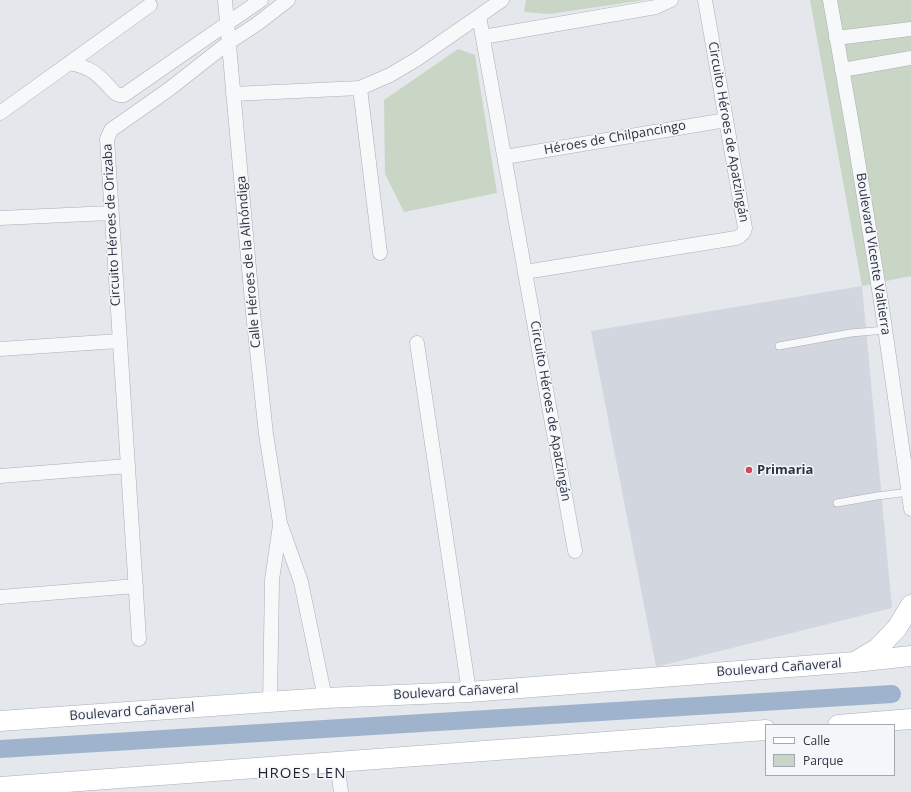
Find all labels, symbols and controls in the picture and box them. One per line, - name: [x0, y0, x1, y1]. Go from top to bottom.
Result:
- street label: Circuito Héroes de Apatzingán: [704, 40, 752, 224]
- street label: Héroes de Chilpancingo: [543, 118, 687, 158]
- street label: Circuito Héroes de Orizaba: [100, 143, 124, 307]
- street label: Boulevard Vicente Valtierra: [852, 172, 894, 336]
- street label: Calle Héroes de la Alhóndiga: [234, 175, 264, 349]
- street label: Circuito Héroes de Apatzingán: [526, 319, 574, 503]
- place label: Primaria: [757, 462, 813, 478]
- marker: Primaria: [744, 465, 754, 475]
- street label: Boulevard Cañaveral: [716, 656, 842, 680]
- street label: Boulevard Cañaveral: [393, 681, 519, 703]
- street label: Boulevard Cañaveral: [69, 700, 195, 724]
- legend: [765, 724, 895, 776]
- text: Calle: [803, 732, 830, 749]
- text: Parque: [803, 752, 843, 769]
- district label: HROES LEN: [258, 765, 346, 783]

